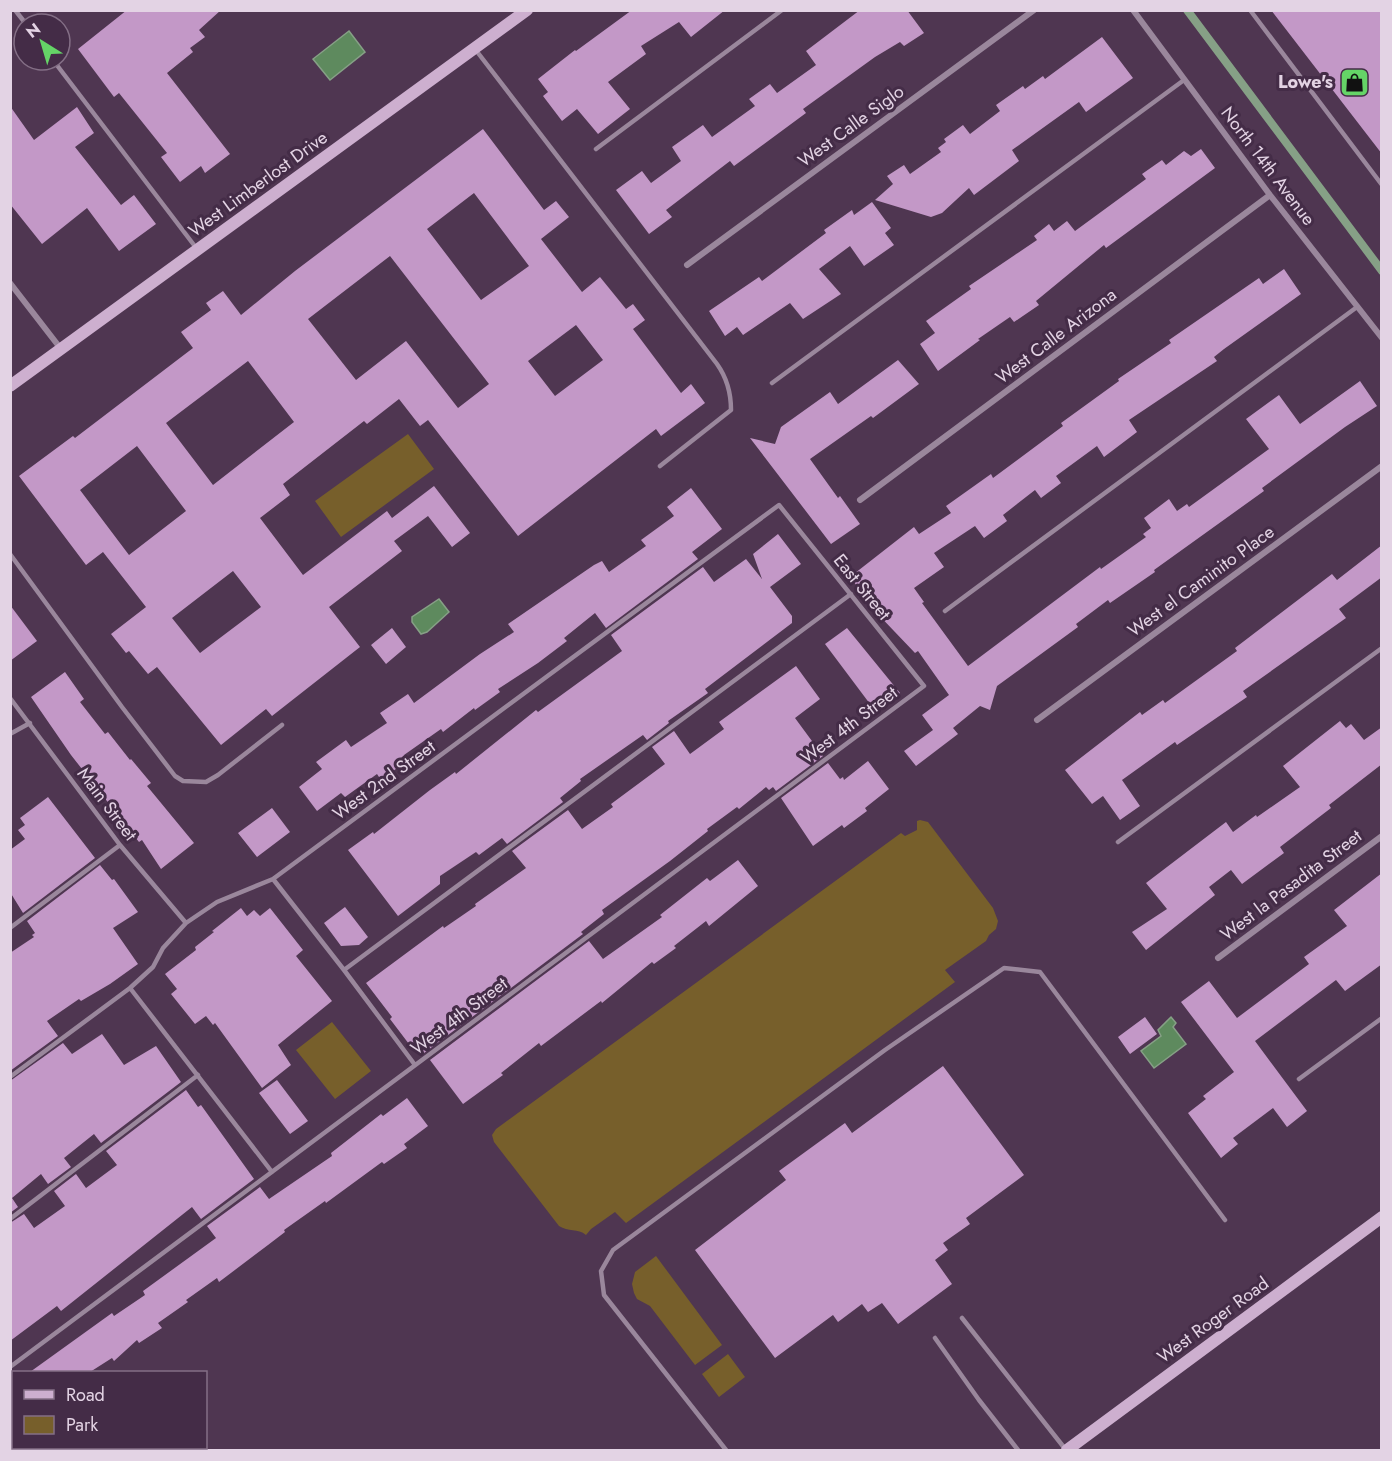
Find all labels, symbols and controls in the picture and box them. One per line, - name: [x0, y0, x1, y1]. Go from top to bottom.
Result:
- north arrow: [12, 12, 72, 72]
- text: N: [21, 17, 45, 43]
- shop icon: Lowe's: [1338, 66, 1370, 98]
- place label: Lowe's: [1278, 69, 1333, 95]
- street label: West Calle Siglo: [793, 79, 909, 173]
- street label: North 14th Avenue: [1215, 101, 1321, 231]
- street label: West Limberlost Drive: [183, 125, 333, 243]
- street label: West Calle Arizona: [990, 282, 1122, 390]
- street label: West el Caminito Place: [1122, 519, 1280, 643]
- street label: East Street: [827, 548, 897, 626]
- street label: West 4th Street: [795, 680, 903, 770]
- street label: West 2nd Street: [327, 734, 441, 826]
- street label: Main Street: [71, 762, 144, 847]
- street label: West la Pasadita Street: [1215, 823, 1368, 947]
- street label: West 4th Street: [405, 971, 513, 1061]
- street label: West Roger Road: [1152, 1271, 1274, 1369]
- legend: [12, 1371, 207, 1449]
- text: Road: [66, 1382, 105, 1408]
- text: Park: [66, 1412, 98, 1438]

